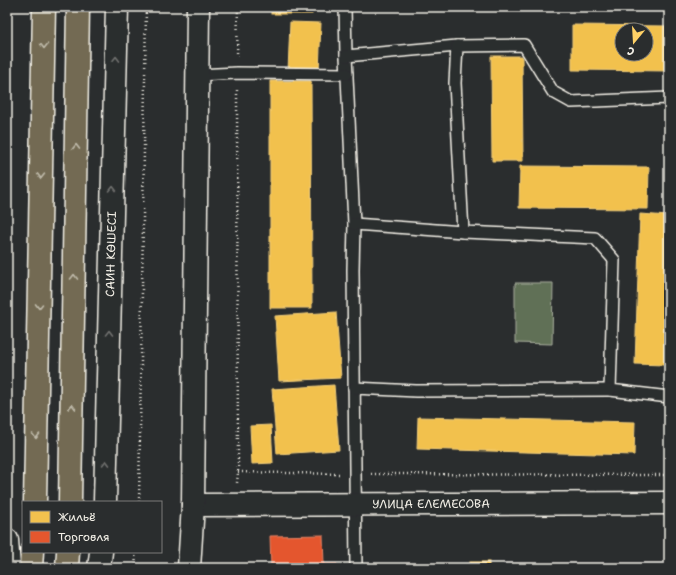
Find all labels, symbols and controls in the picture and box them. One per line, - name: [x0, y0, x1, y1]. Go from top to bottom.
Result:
- north arrow: [614, 22, 654, 62]
- one-way arrow: [40, 43, 48, 49]
- text: С: [625, 43, 637, 59]
- one-way arrow: [112, 56, 120, 62]
- one-way arrow: [72, 144, 80, 150]
- one-way arrow: [37, 173, 45, 179]
- one-way arrow: [108, 186, 117, 192]
- street label: САИН КӨШЕСІ: [102, 211, 120, 297]
- one-way arrow: [70, 274, 78, 280]
- one-way arrow: [35, 303, 43, 309]
- one-way arrow: [105, 330, 113, 336]
- one-way arrow: [68, 404, 76, 410]
- one-way arrow: [32, 433, 40, 439]
- one-way arrow: [102, 460, 110, 466]
- street label: УЛИЦА ЕЛЕМЕСОВА: [372, 496, 490, 512]
- legend: [22, 501, 162, 553]
- text: Жильё: [58, 509, 96, 525]
- text: Торговля: [58, 529, 110, 545]

